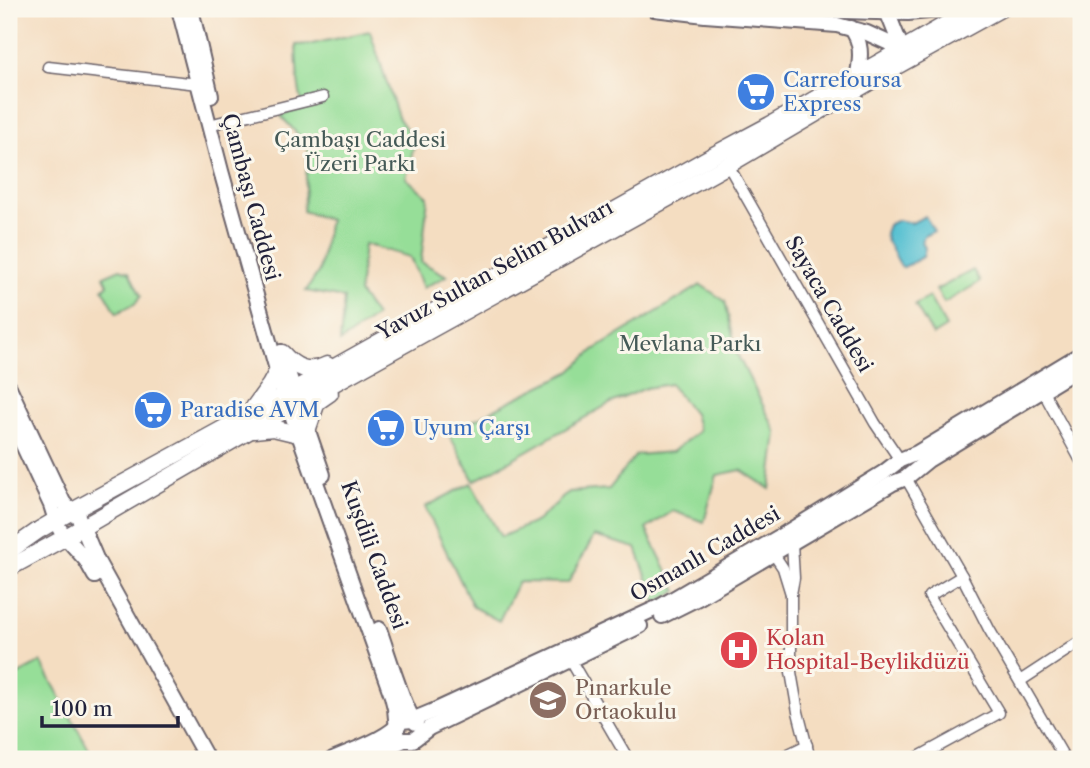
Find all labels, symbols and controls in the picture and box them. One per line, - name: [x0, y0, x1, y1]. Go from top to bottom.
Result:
- place label: Carrefoursa Express: [783, 67, 902, 116]
- supermarket icon: Carrefoursa Express: [735, 71, 777, 113]
- street label: Çambaşı Caddesi: [217, 111, 286, 283]
- park label: Çambaşı Caddesi Üzeri Parkı: [274, 127, 446, 176]
- street label: Yavuz Sultan Selim Bulvarı: [372, 194, 617, 345]
- street label: Sayaca Caddesi: [780, 231, 878, 376]
- park label: Mevlana Parkı: [619, 331, 761, 356]
- supermarket icon: Paradise AVM: [132, 389, 174, 431]
- place label: Paradise AVM: [180, 397, 320, 422]
- supermarket icon: Uyum Çarşı: [365, 407, 407, 449]
- place label: Uyum Çarşı: [413, 415, 530, 440]
- street label: Kuşdili Caddesi: [336, 477, 413, 632]
- street label: Osmanlı Caddesi: [625, 501, 784, 607]
- place label: Kolan Hospital-Beylikdüzü: [766, 625, 970, 674]
- hospital icon: Kolan Hospital-Beylikdüzü: [718, 629, 760, 671]
- place label: Pınarkule Ortaokulu: [575, 675, 677, 724]
- school or university icon: Pınarkule Ortaokulu: [527, 679, 569, 721]
- scale bar: [42, 684, 178, 728]
- text: 100 m: [52, 696, 113, 721]

